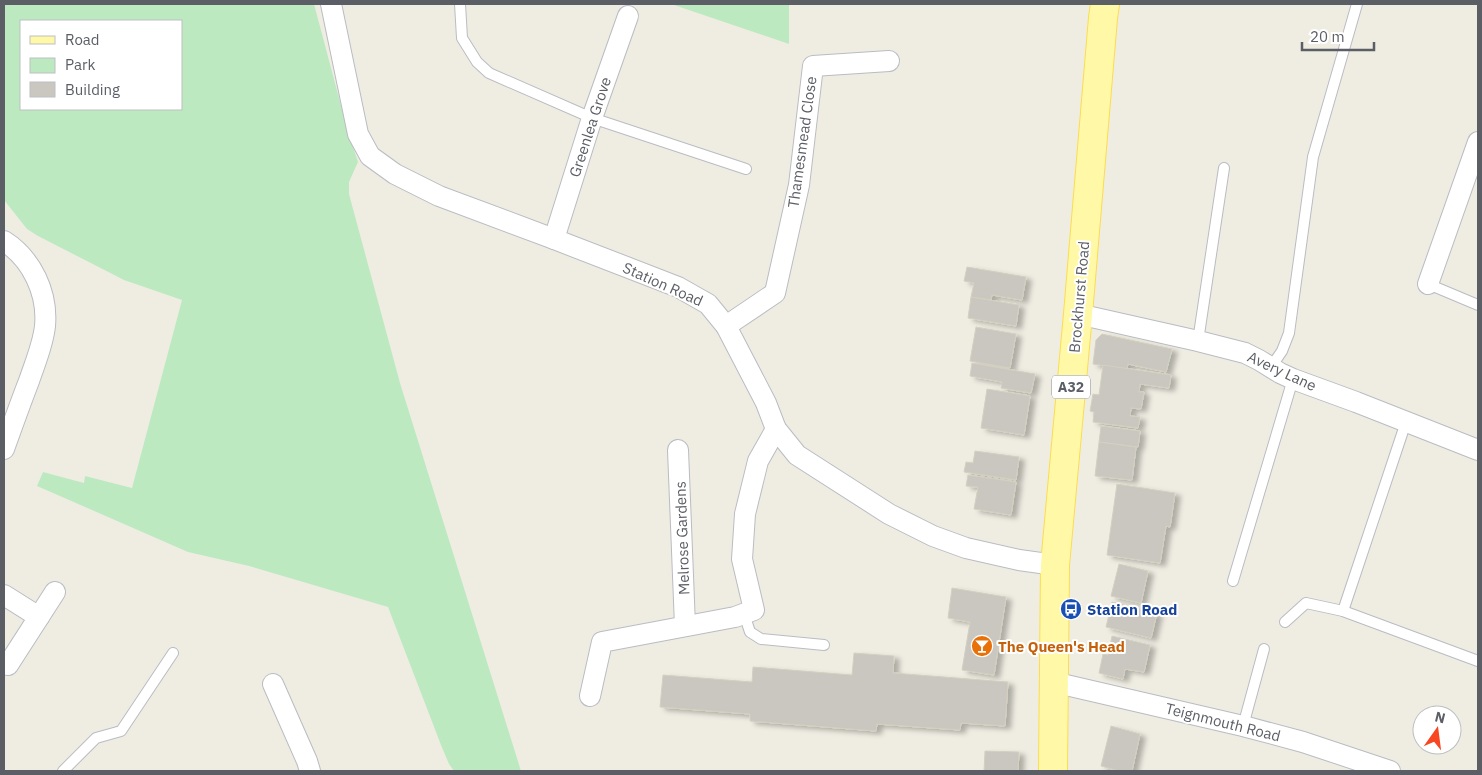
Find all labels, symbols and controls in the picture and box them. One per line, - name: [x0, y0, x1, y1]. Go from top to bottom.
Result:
- legend: [20, 20, 182, 110]
- scale bar: [1302, 20, 1374, 52]
- text: 20 m: [1310, 27, 1345, 46]
- text: Road: [65, 30, 100, 49]
- text: Park: [65, 55, 95, 74]
- street label: Greenlea Grove: [565, 74, 615, 180]
- street label: Thamesmead Close: [783, 75, 821, 209]
- text: Building: [65, 80, 120, 99]
- street label: Brockhurst Road: [1065, 240, 1093, 354]
- street label: Station Road: [620, 258, 706, 310]
- street label: Avery Lane: [1245, 347, 1319, 395]
- road number: A32: [1052, 376, 1090, 398]
- street label: Melrose Gardens: [671, 481, 693, 595]
- bus stop icon: Station Road: [1059, 597, 1083, 621]
- place label: Station Road: [1087, 600, 1177, 619]
- bar icon: The Queen's Head: [970, 634, 994, 658]
- place label: The Queen's Head: [998, 637, 1125, 656]
- street label: Teignmouth Road: [1164, 699, 1282, 745]
- north arrow: [1412, 705, 1462, 755]
- text: N: [1433, 707, 1447, 727]

